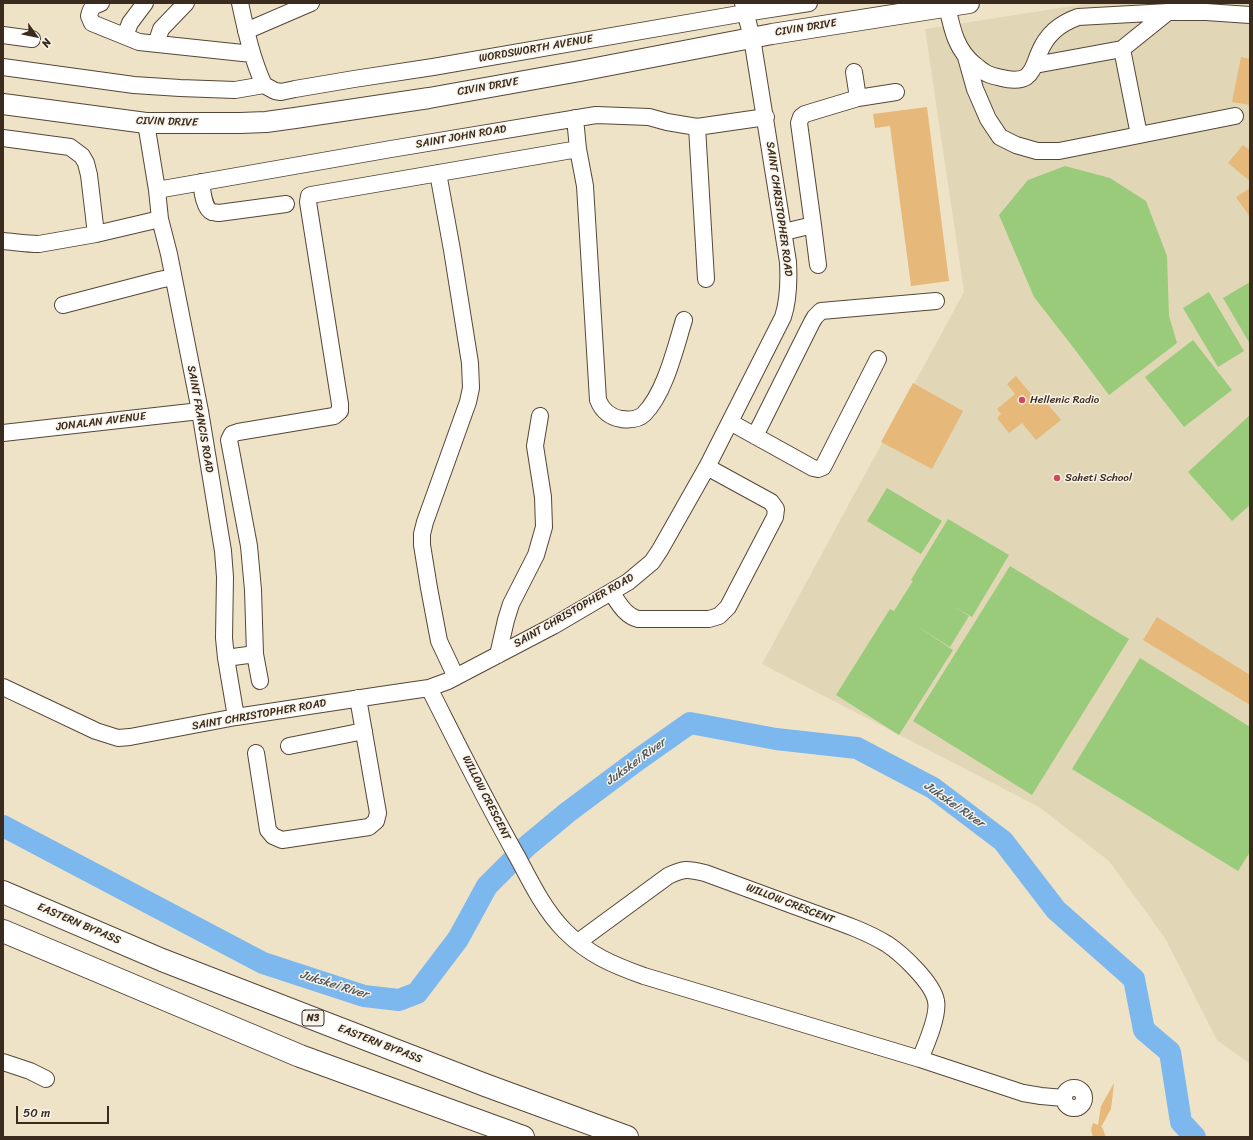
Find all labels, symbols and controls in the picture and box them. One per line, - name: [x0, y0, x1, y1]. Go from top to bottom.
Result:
- north arrow: [16, 16, 56, 56]
- street label: CIVIN DRIVE: [774, 17, 838, 39]
- street label: WORDSWORTH AVENUE: [478, 32, 594, 66]
- text: N: [36, 34, 57, 51]
- street label: CIVIN DRIVE: [456, 75, 520, 99]
- street label: CIVIN DRIVE: [136, 114, 198, 130]
- street label: SAINT JOHN ROAD: [415, 123, 507, 151]
- street label: SAINT CHRISTOPHER ROAD: [763, 141, 795, 277]
- street label: SAINT FRANCIS ROAD: [184, 364, 216, 474]
- place label: Hellenic Radio: [1030, 393, 1099, 407]
- marker: Hellenic Radio: [1017, 395, 1027, 405]
- street label: JONALAN AVENUE: [55, 410, 147, 434]
- place label: Saheti School: [1065, 471, 1132, 485]
- marker: Saheti School: [1052, 473, 1062, 483]
- street label: SAINT CHRISTOPHER ROAD: [512, 571, 636, 651]
- street label: SAINT CHRISTOPHER ROAD: [191, 697, 327, 733]
- water label: Jukskei River: [603, 736, 669, 788]
- street label: WILLOW CRESCENT: [459, 754, 513, 842]
- water label: Jukskei River: [921, 779, 987, 831]
- street label: WILLOW CRESCENT: [744, 881, 836, 927]
- street label: EASTERN BYPASS: [35, 900, 123, 948]
- water label: Jukskei River: [298, 968, 370, 1002]
- road number: N3: [302, 1010, 324, 1026]
- street label: EASTERN BYPASS: [336, 1022, 424, 1066]
- scale bar: [18, 1098, 111, 1124]
- text: 50 m: [23, 1102, 50, 1124]

